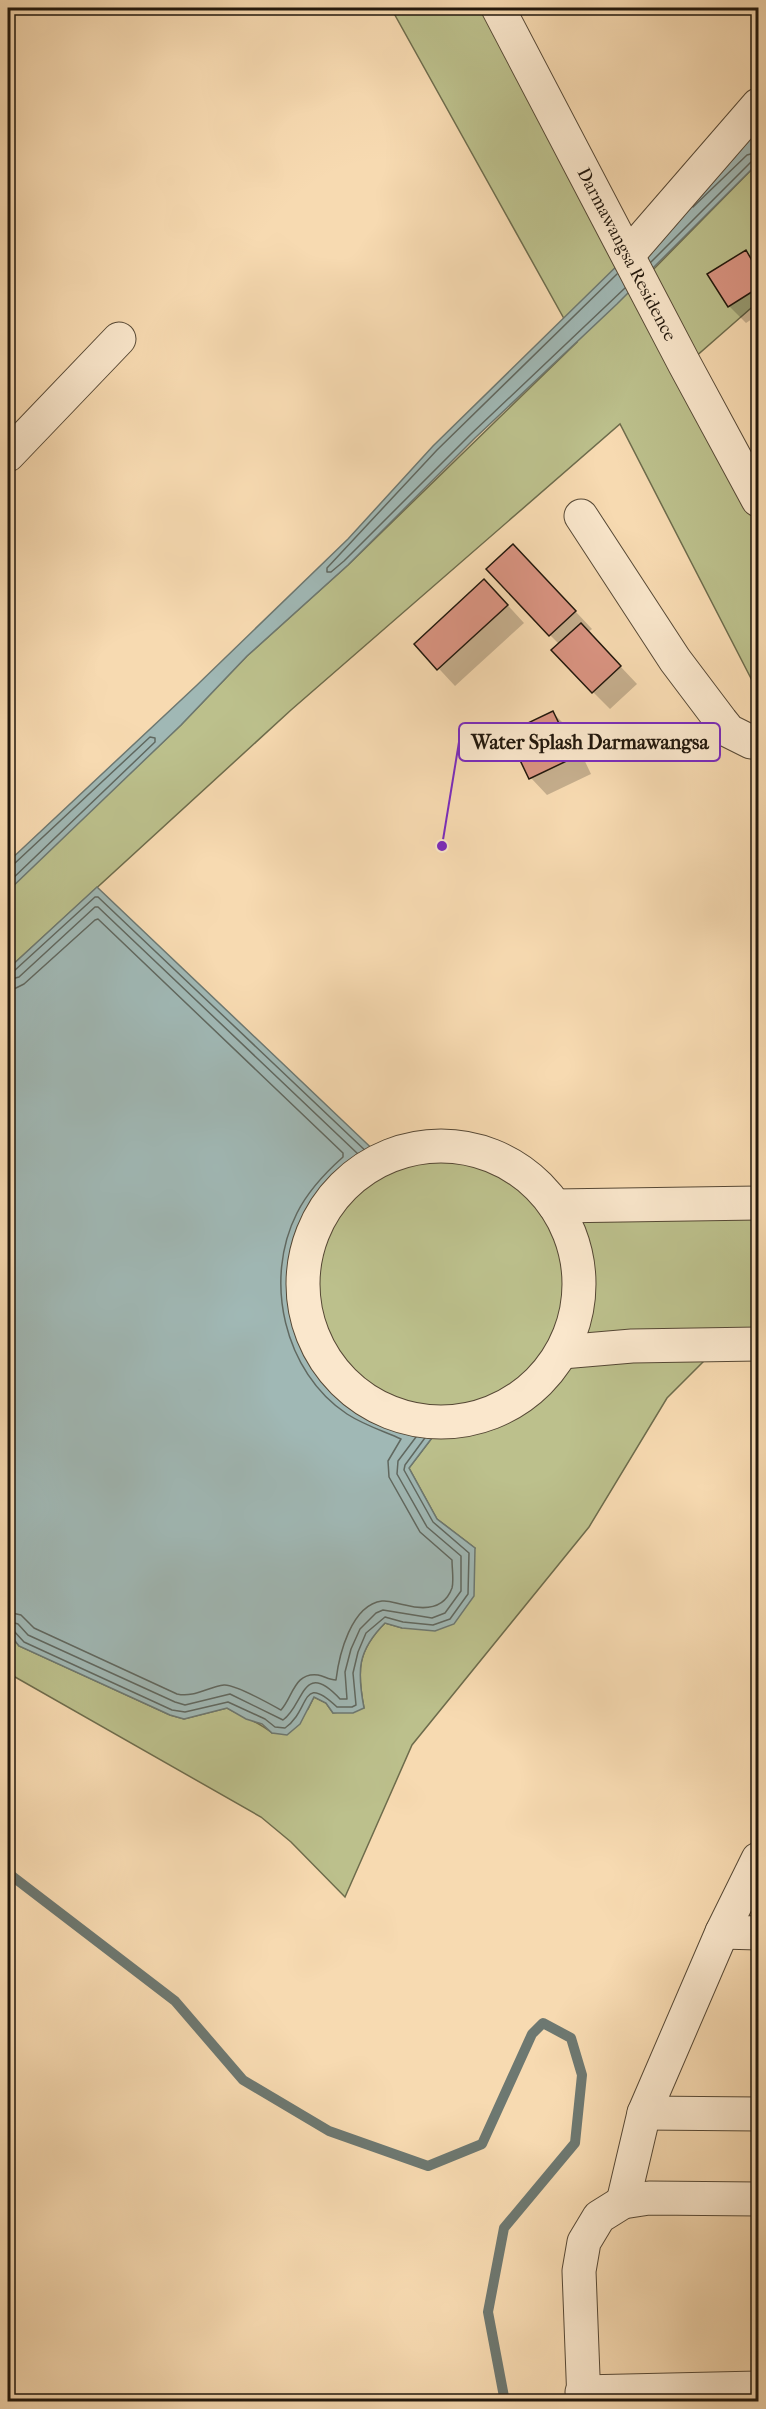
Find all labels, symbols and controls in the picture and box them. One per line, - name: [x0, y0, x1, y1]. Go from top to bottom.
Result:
- street label: Darmawangsa Residence: [573, 164, 681, 345]
- callout: Water Splash Darmawangsa: [459, 723, 720, 761]
- text: Water Splash Darmawangsa: [470, 731, 709, 754]

